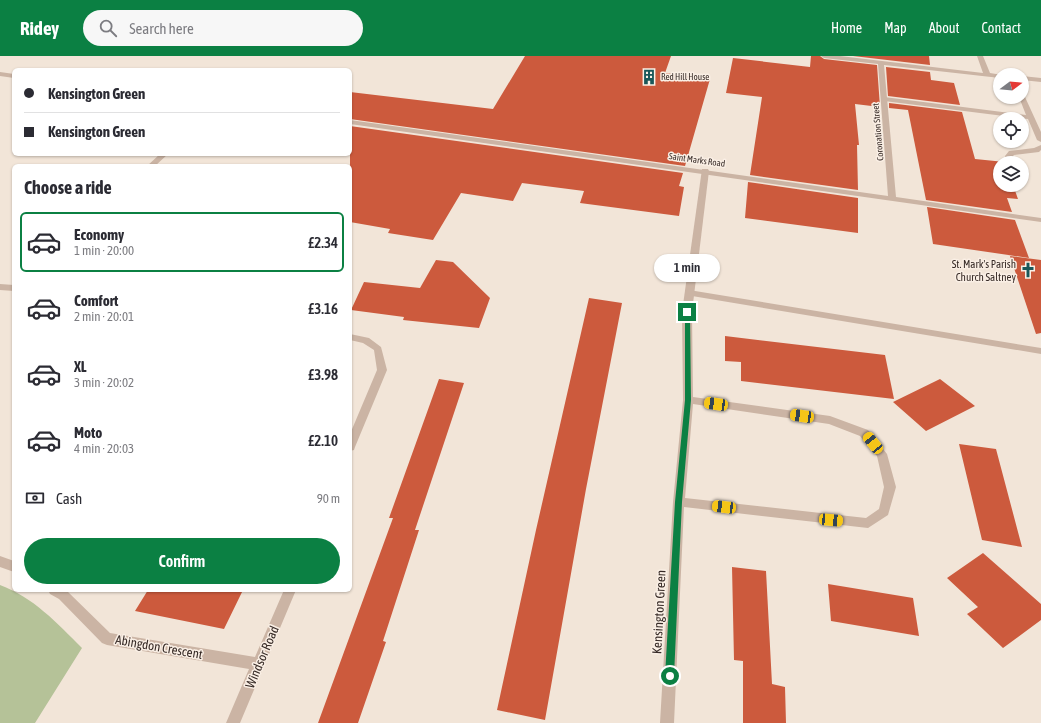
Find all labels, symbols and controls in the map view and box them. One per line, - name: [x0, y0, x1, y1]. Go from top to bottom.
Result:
- search box: [83, 10, 363, 46]
- text: Ridey: [20, 17, 59, 39]
- icon: search: [97, 17, 119, 39]
- text: Search here: [129, 20, 194, 37]
- text: Home: [831, 20, 862, 36]
- text: Map: [884, 20, 907, 36]
- text: About: [929, 20, 960, 36]
- text: Contact: [982, 20, 1021, 36]
- building icon: Red Hill House: [640, 68, 658, 86]
- north arrow: [993, 68, 1029, 104]
- map controls: [993, 68, 1029, 192]
- place label: Red Hill House: [661, 72, 709, 82]
- text: Kensington Green: [48, 85, 145, 102]
- street label: Coronation Street: [870, 102, 886, 161]
- button: locate: [993, 112, 1029, 148]
- text: Kensington Green: [48, 123, 145, 140]
- street label: Saint Marks Road: [668, 151, 726, 169]
- button: layers: [993, 156, 1029, 192]
- text: Choose a ride: [24, 177, 112, 198]
- icon: car: [26, 224, 62, 260]
- text: Economy: [74, 226, 124, 243]
- text: £2.34: [308, 234, 338, 251]
- text: 1 min · 20:00: [74, 243, 134, 258]
- callout: 1 min: [654, 254, 720, 282]
- place label: St. Mark's Parish Church Saltney: [952, 258, 1016, 283]
- text: 1 min: [674, 260, 700, 275]
- church icon: St. Mark's Parish Church Saltney: [1019, 261, 1037, 279]
- icon: car: [26, 290, 62, 326]
- text: Comfort: [74, 292, 118, 309]
- text: £3.16: [308, 300, 338, 317]
- route end: [678, 303, 696, 321]
- text: 2 min · 20:01: [74, 309, 134, 324]
- icon: car: [26, 356, 62, 392]
- text: XL: [74, 358, 87, 375]
- text: £3.98: [308, 366, 338, 383]
- text: 3 min · 20:02: [74, 375, 134, 390]
- car: [703, 396, 729, 412]
- car: [789, 408, 815, 424]
- icon: car: [26, 422, 62, 458]
- text: Moto: [74, 424, 102, 441]
- car: [861, 430, 885, 456]
- text: £2.10: [308, 432, 338, 449]
- text: 4 min · 20:03: [74, 441, 134, 456]
- icon: cash: [24, 487, 46, 509]
- text: Cash: [56, 490, 82, 507]
- text: 90 m: [317, 491, 340, 506]
- car: [711, 500, 737, 514]
- car: [819, 513, 843, 527]
- button: Confirm: [24, 538, 340, 584]
- street label: Kensington Green: [649, 569, 669, 655]
- street label: Windsor Road: [242, 624, 282, 690]
- street label: Abingdon Crescent: [114, 632, 204, 662]
- route start: [661, 667, 679, 685]

